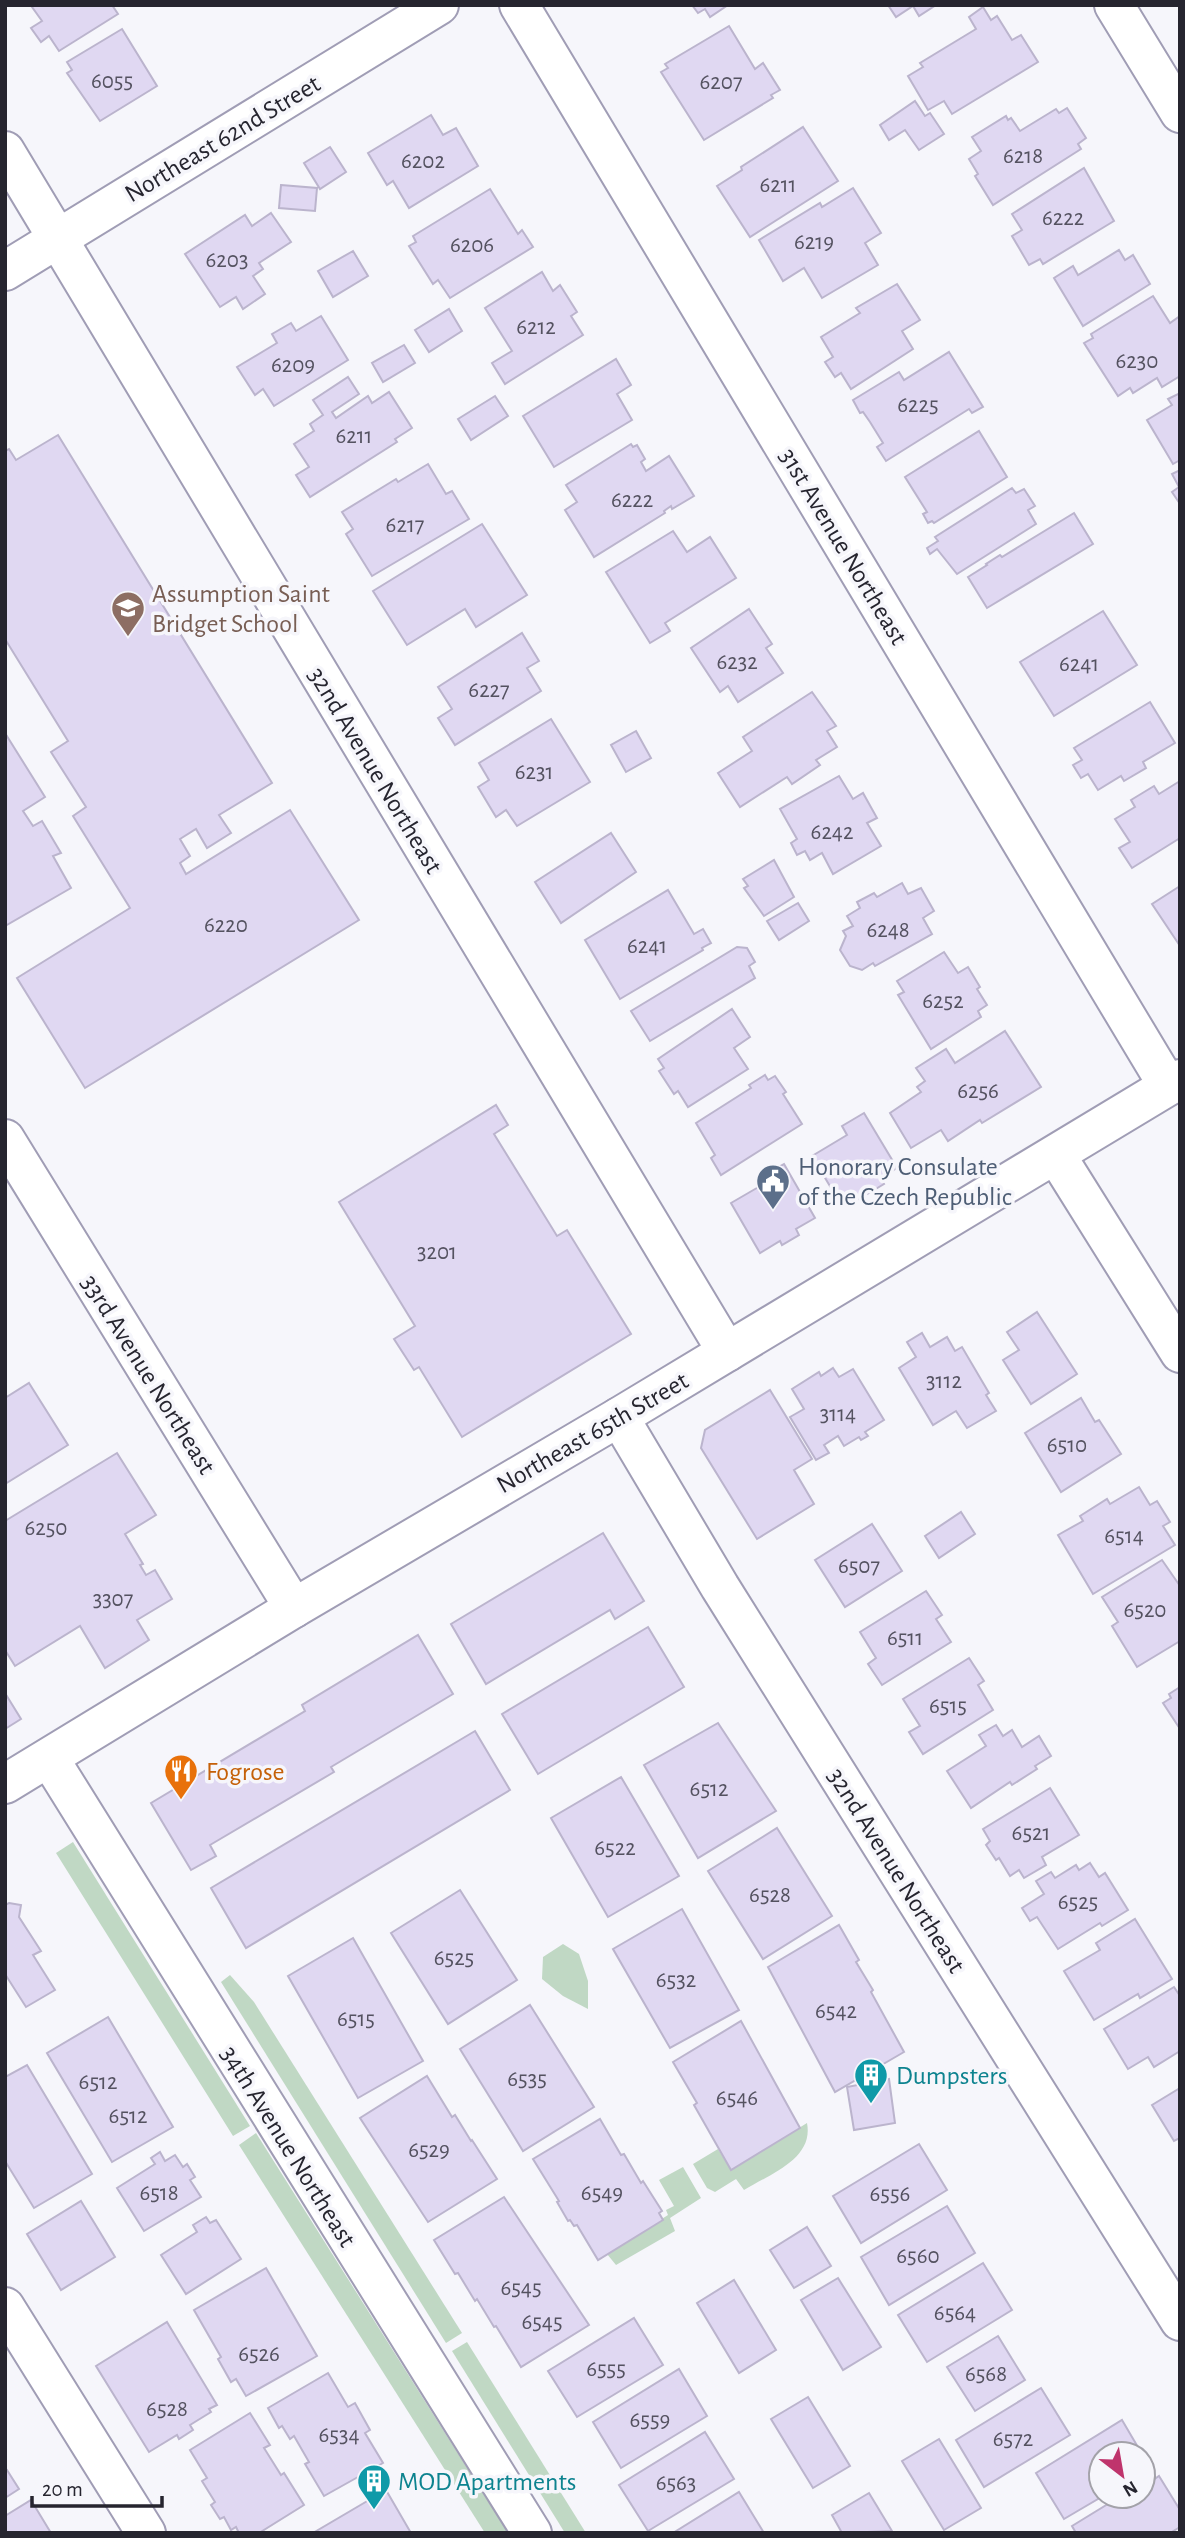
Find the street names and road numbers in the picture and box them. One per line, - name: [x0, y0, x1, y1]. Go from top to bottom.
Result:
- street label: Northeast 62nd Street: [120, 70, 325, 207]
- street label: 31st Avenue Northeast: [774, 444, 912, 649]
- street label: 32nd Avenue Northeast: [303, 663, 447, 878]
- street label: 33rd Avenue Northeast: [76, 1270, 220, 1479]
- street label: Northeast 65th Street: [492, 1367, 693, 1498]
- street label: 32nd Avenue Northeast: [823, 1764, 970, 1977]
- street label: 34th Avenue Northeast: [216, 2042, 360, 2251]

